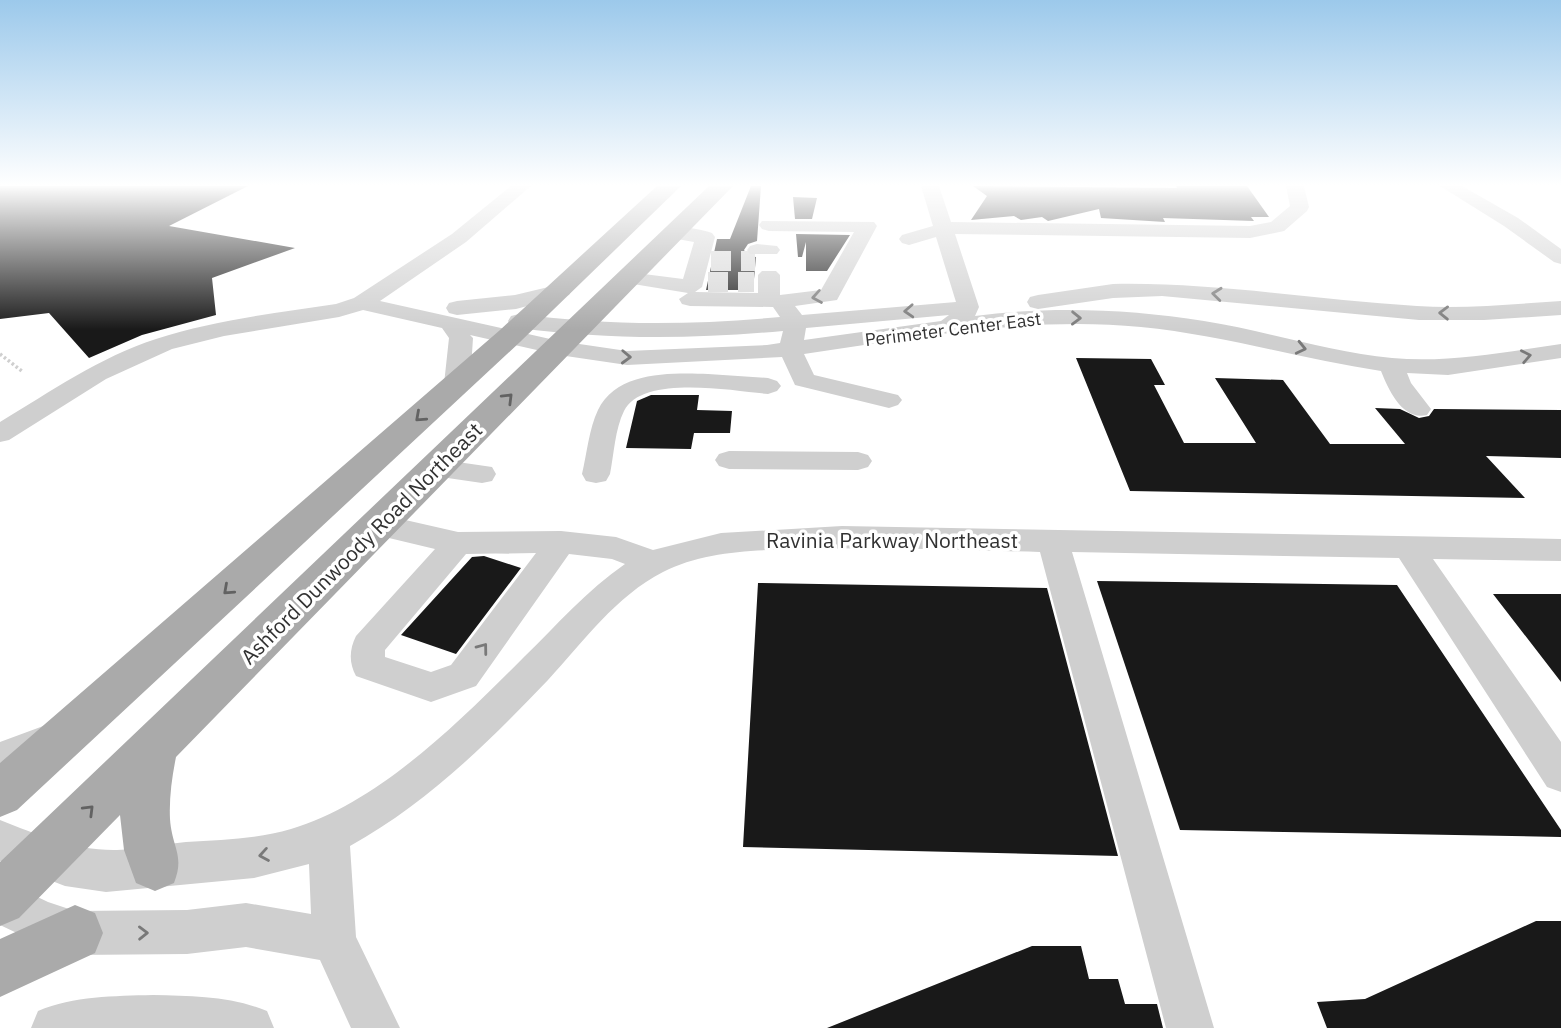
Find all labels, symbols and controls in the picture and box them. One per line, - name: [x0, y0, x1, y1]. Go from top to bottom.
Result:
- one-way arrow: [1212, 287, 1223, 302]
- one-way arrow: [811, 289, 823, 304]
- one-way arrow: [903, 303, 914, 318]
- one-way arrow: [1438, 306, 1449, 321]
- street label: Perimeter Center East: [864, 307, 1042, 351]
- one-way arrow: [1071, 310, 1082, 325]
- one-way arrow: [1295, 340, 1307, 354]
- one-way arrow: [621, 350, 632, 365]
- one-way arrow: [1520, 350, 1532, 365]
- one-way arrow: [500, 394, 513, 407]
- one-way arrow: [415, 409, 428, 421]
- street label: Ashford Dunwoody Road Northeast: [234, 416, 488, 670]
- street label: Ravinia Parkway Northeast: [766, 526, 1018, 554]
- one-way arrow: [223, 582, 236, 594]
- one-way arrow: [475, 644, 488, 656]
- one-way arrow: [81, 806, 94, 819]
- one-way arrow: [258, 847, 270, 862]
- one-way arrow: [138, 925, 149, 940]

